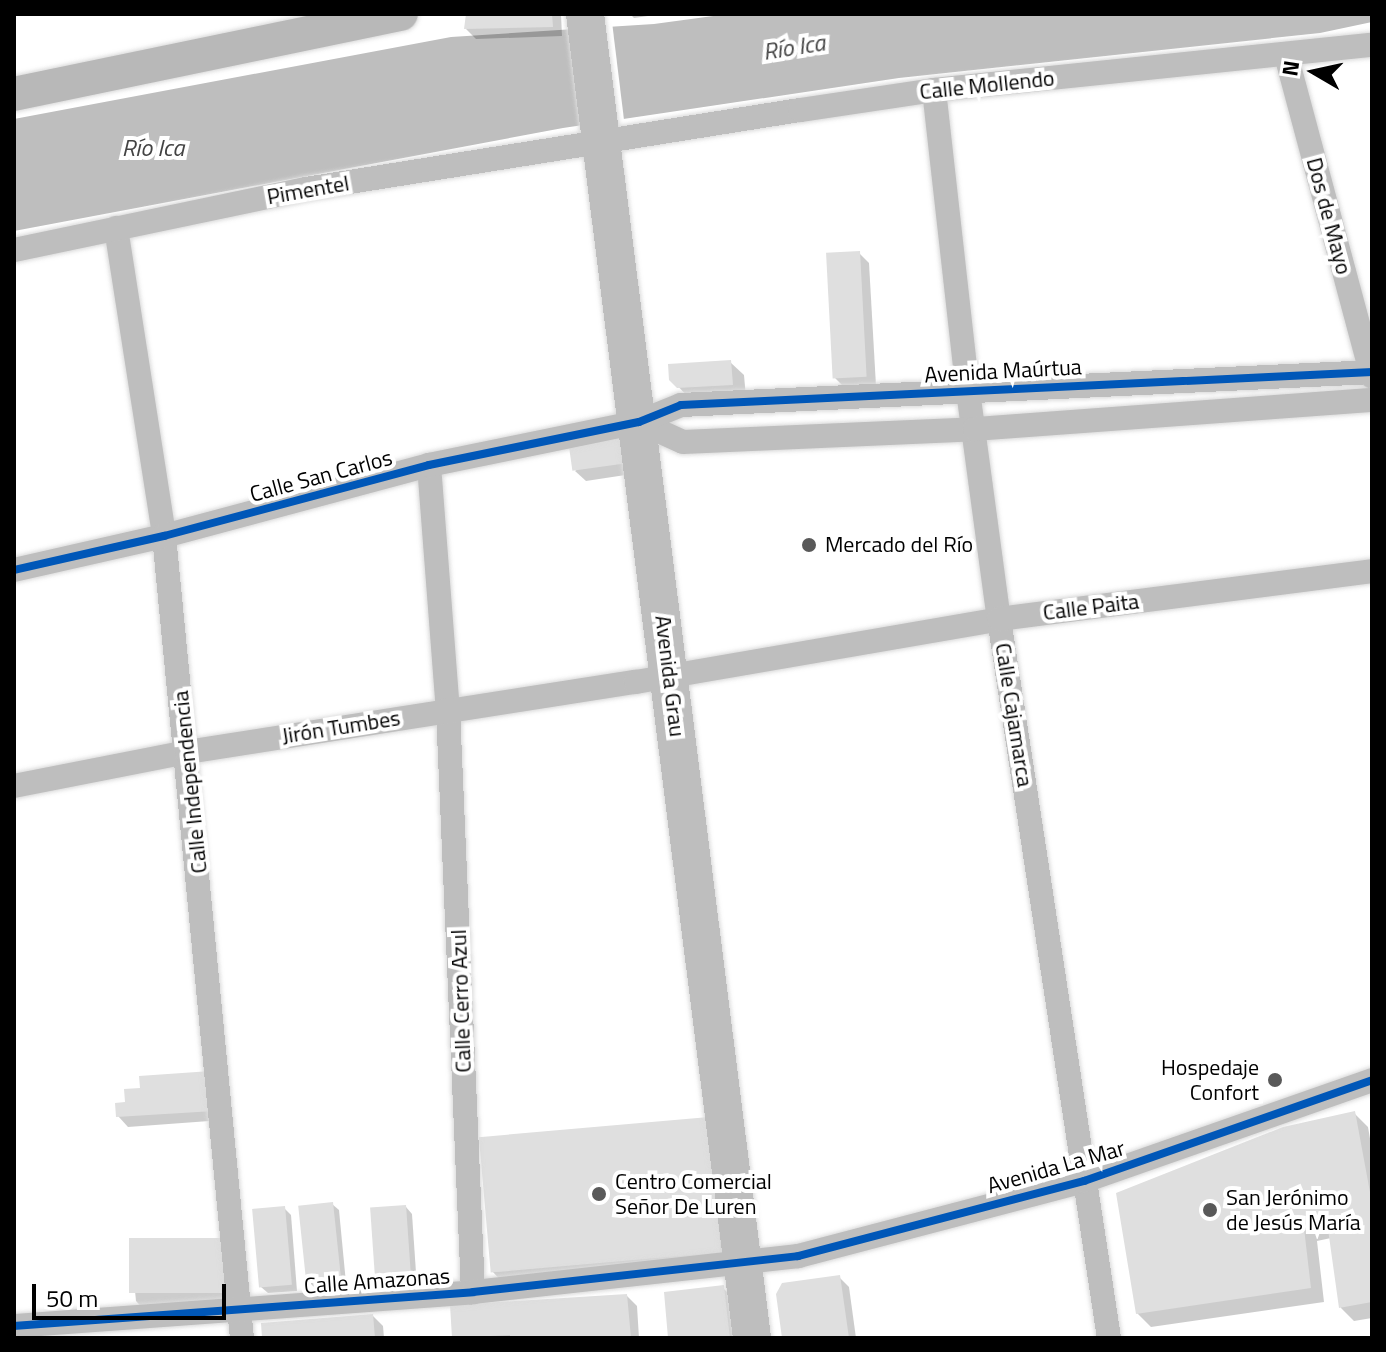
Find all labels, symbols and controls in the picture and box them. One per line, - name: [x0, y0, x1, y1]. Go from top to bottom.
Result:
- water label: Río Ica: [761, 28, 827, 66]
- north arrow: [1274, 32, 1354, 112]
- text: N: [1272, 58, 1308, 78]
- street label: Calle Mollendo: [918, 65, 1056, 105]
- water label: Río Ica: [122, 134, 184, 162]
- street label: Dos de Mayo: [1301, 155, 1357, 277]
- street label: Pimentel: [265, 170, 351, 210]
- street label: Avenida Maúrtua: [924, 354, 1082, 388]
- street label: Calle San Carlos: [247, 444, 395, 508]
- place label: Mercado del Río: [825, 532, 973, 558]
- marker: Mercado del Río: [800, 536, 818, 554]
- street label: Calle Paita: [1041, 588, 1141, 626]
- street label: Avenida Grau: [649, 614, 691, 738]
- street label: Calle Cajamarca: [990, 641, 1038, 789]
- street label: Calle Independencia: [167, 689, 213, 875]
- street label: Jirón Tumbes: [280, 705, 402, 749]
- street label: Calle Cerro Azul: [445, 929, 477, 1073]
- place label: Hospedaje Confort: [1161, 1054, 1259, 1106]
- marker: Hospedaje Confort: [1266, 1071, 1284, 1089]
- street label: Avenida La Mar: [984, 1135, 1128, 1199]
- place label: Centro Comercial Señor De Luren: [615, 1168, 772, 1220]
- place label: San Jerónimo de Jesús María: [1226, 1184, 1361, 1236]
- marker: Centro Comercial Señor De Luren: [590, 1185, 608, 1203]
- marker: San Jerónimo de Jesús María: [1201, 1201, 1219, 1219]
- street label: Calle Amazonas: [303, 1263, 451, 1299]
- scale bar: [36, 1268, 230, 1318]
- text: 50 m: [46, 1280, 98, 1316]

